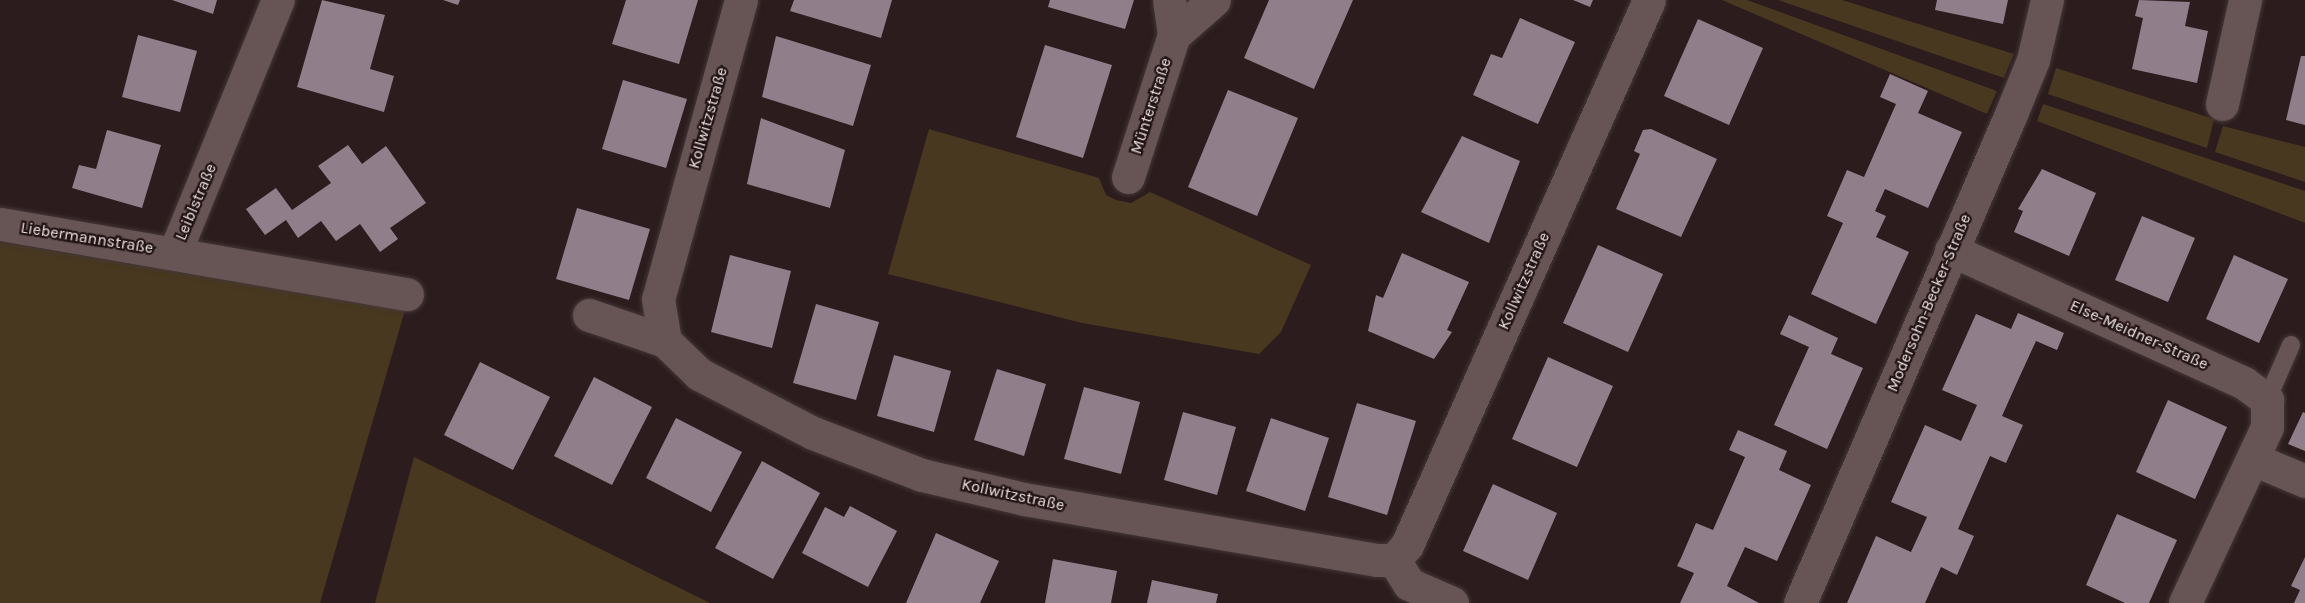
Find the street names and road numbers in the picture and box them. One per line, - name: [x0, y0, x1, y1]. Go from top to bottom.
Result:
- street label: Münterstraße: [1126, 55, 1176, 157]
- street label: Kollwitzstraße: [684, 65, 732, 171]
- street label: Leiblstraße: [171, 161, 221, 243]
- street label: Modersohn-Becker-Straße: [1883, 211, 1975, 395]
- street label: Liebermannstraße: [19, 218, 155, 258]
- street label: Kollwitzstraße: [1494, 229, 1554, 333]
- street label: Else-Meidner-Straße: [2067, 296, 2211, 374]
- street label: Kollwitzstraße: [960, 475, 1066, 515]

